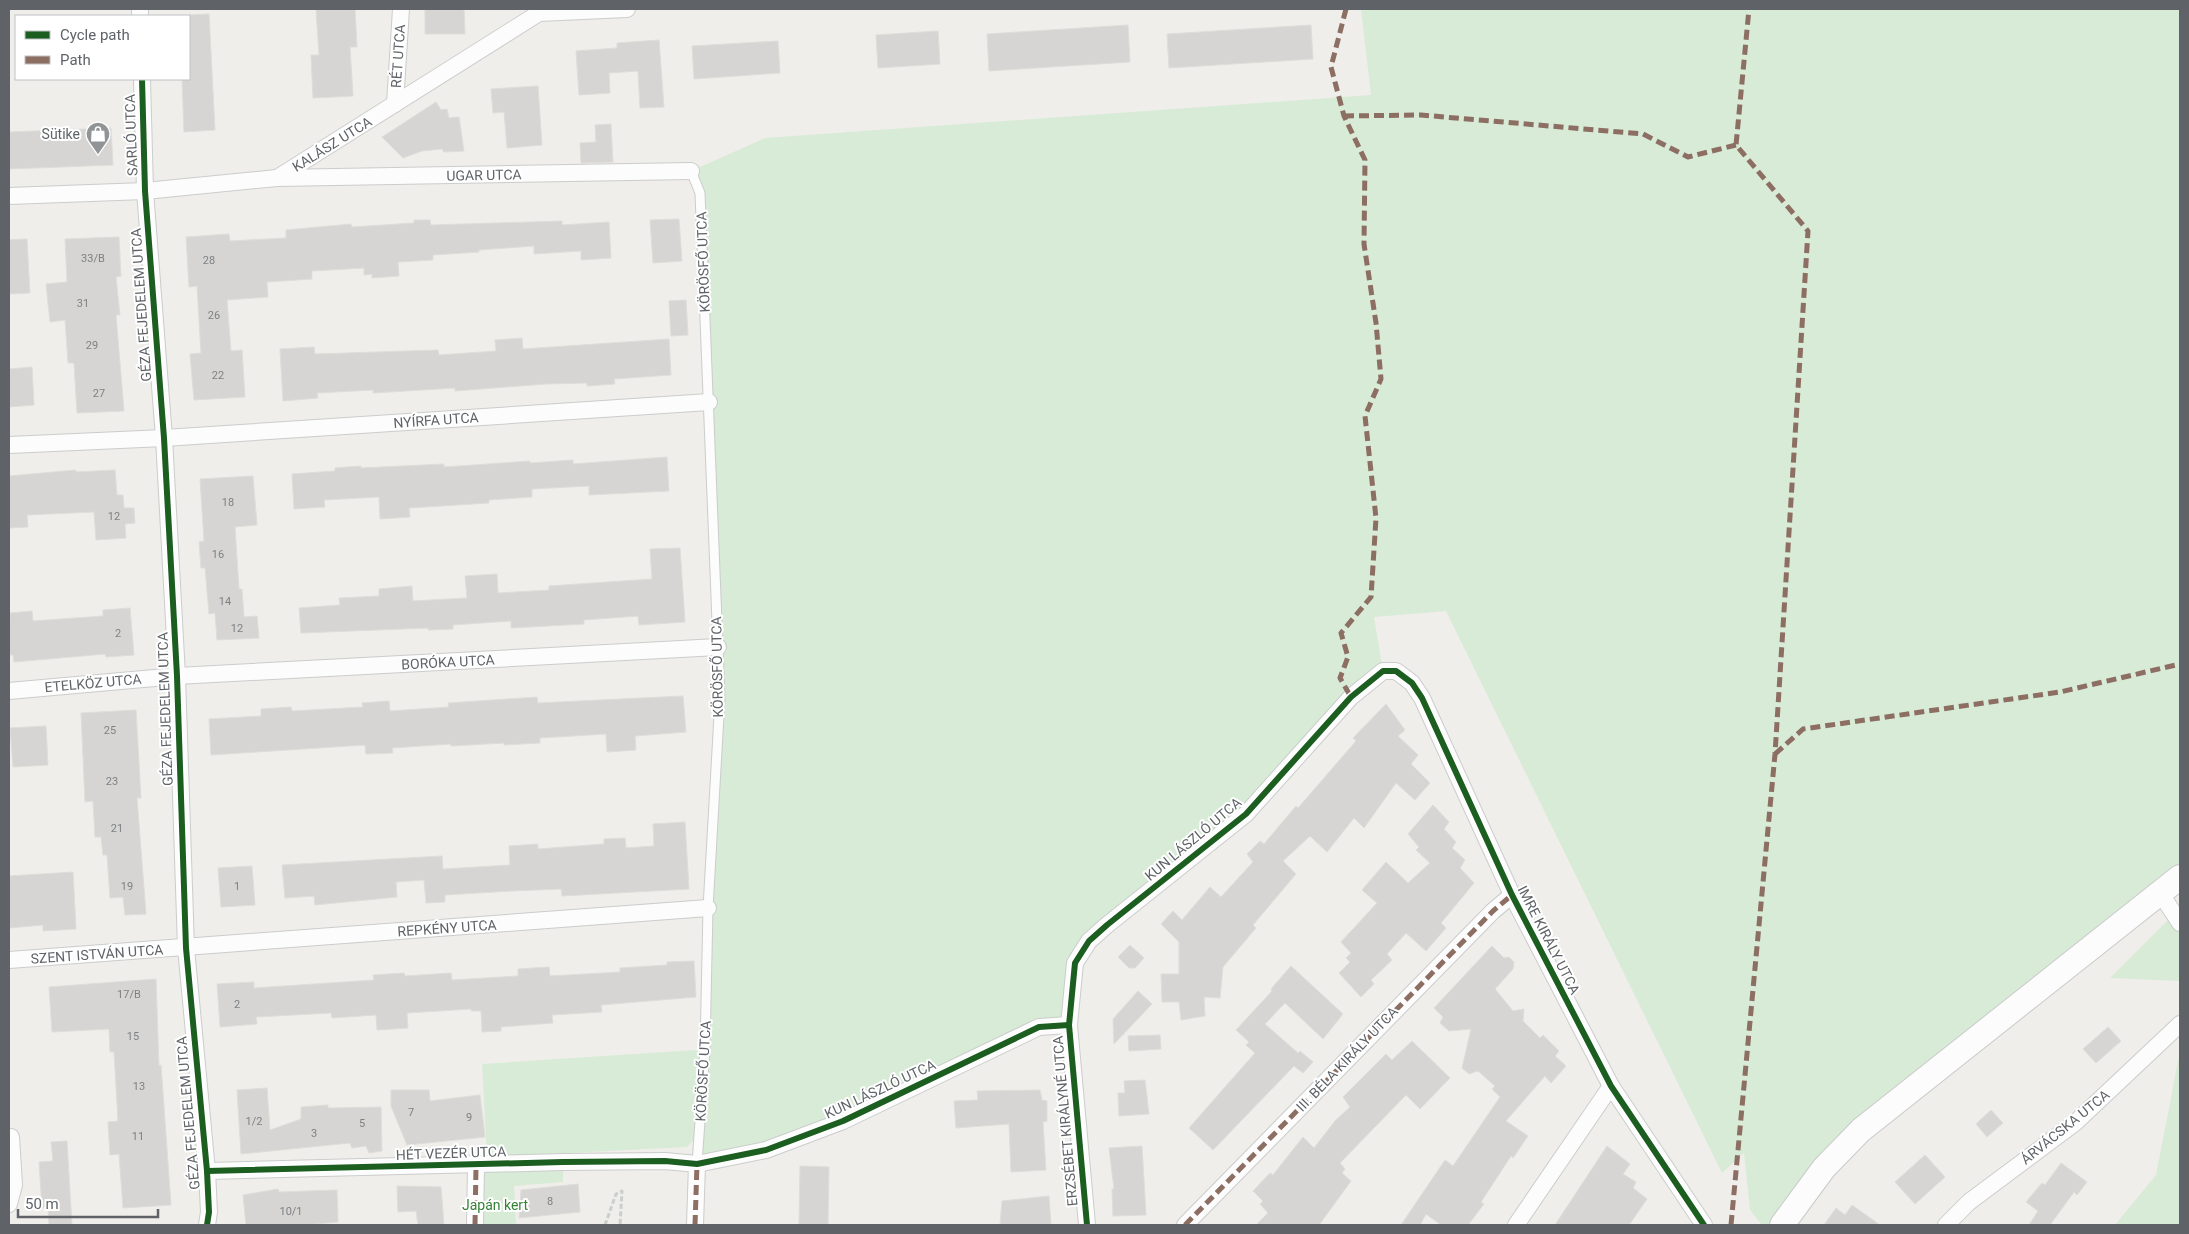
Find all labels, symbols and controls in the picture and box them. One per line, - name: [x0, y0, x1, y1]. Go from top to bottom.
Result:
- legend: [15, 15, 190, 80]
- street label: RÉT UTCA: [387, 24, 408, 88]
- text: Cycle path: [60, 26, 130, 44]
- text: Path: [60, 51, 91, 69]
- street label: SARLÓ UTCA: [121, 94, 140, 176]
- street label: KALÁSZ UTCA: [289, 112, 375, 175]
- shop icon: Sütike: [85, 121, 111, 155]
- place label: Sütike: [42, 126, 80, 142]
- street label: UGAR UTCA: [446, 166, 522, 184]
- street label: KÖRÖSFŐ UTCA: [692, 211, 713, 313]
- street label: GÉZA FEJEDELEM UTCA: [127, 228, 154, 382]
- house number: 33/B: [81, 252, 105, 265]
- house number: 28: [203, 254, 215, 267]
- house number: 31: [77, 297, 89, 310]
- house number: 26: [208, 309, 220, 322]
- house number: 29: [86, 339, 98, 352]
- house number: 22: [212, 369, 224, 382]
- house number: 27: [93, 387, 105, 400]
- street label: NYÍRFA UTCA: [393, 408, 479, 431]
- house number: 18: [222, 496, 234, 509]
- house number: 12: [108, 510, 120, 523]
- house number: 16: [212, 548, 224, 561]
- house number: 14: [219, 595, 231, 608]
- street label: KÖRÖSFŐ UTCA: [707, 616, 726, 718]
- house number: 12: [231, 622, 243, 635]
- house number: 2: [115, 627, 121, 640]
- street label: GÉZA FEJEDELEM UTCA: [153, 632, 176, 786]
- street label: BORÓKA UTCA: [401, 651, 495, 672]
- street label: ETELKÖZ UTCA: [44, 671, 142, 695]
- house number: 25: [104, 724, 116, 737]
- house number: 23: [106, 775, 118, 788]
- street label: KUN LÁSZLÓ UTCA: [1141, 793, 1244, 884]
- house number: 21: [111, 822, 123, 835]
- house number: 19: [121, 880, 133, 893]
- house number: 1: [234, 880, 240, 893]
- street label: IMRE KIRÁLY UTCA: [1515, 883, 1584, 997]
- street label: REPKÉNY UTCA: [397, 916, 497, 939]
- street label: SZENT ISTVÁN UTCA: [30, 940, 164, 967]
- house number: 17/B: [117, 988, 141, 1001]
- house number: 2: [234, 998, 240, 1011]
- street label: III. BÉLA KIRÁLY UTCA: [1292, 1003, 1401, 1115]
- street label: KÖRÖSFŐ UTCA: [691, 1020, 714, 1122]
- house number: 15: [127, 1030, 139, 1043]
- street label: ERZSÉBET KIRÁLYNÉ UTCA: [1049, 1035, 1080, 1207]
- street label: GÉZA FEJEDELEM UTCA: [172, 1036, 203, 1190]
- street label: KUN LÁSZLÓ UTCA: [822, 1055, 938, 1122]
- house number: 13: [133, 1080, 145, 1093]
- street label: ÁRVÁCSKA UTCA: [2017, 1086, 2113, 1168]
- house number: 7: [408, 1106, 414, 1119]
- house number: 9: [466, 1111, 472, 1124]
- house number: 1/2: [246, 1115, 262, 1128]
- house number: 5: [359, 1117, 365, 1130]
- house number: 3: [311, 1127, 317, 1140]
- house number: 11: [132, 1130, 144, 1143]
- street label: HÉT VEZÉR UTCA: [396, 1142, 506, 1163]
- scale bar: [18, 1186, 158, 1218]
- text: 50 m: [25, 1195, 59, 1213]
- house number: 8: [547, 1195, 553, 1208]
- park label: Japán kert: [462, 1197, 528, 1213]
- house number: 10/1: [279, 1205, 303, 1218]

